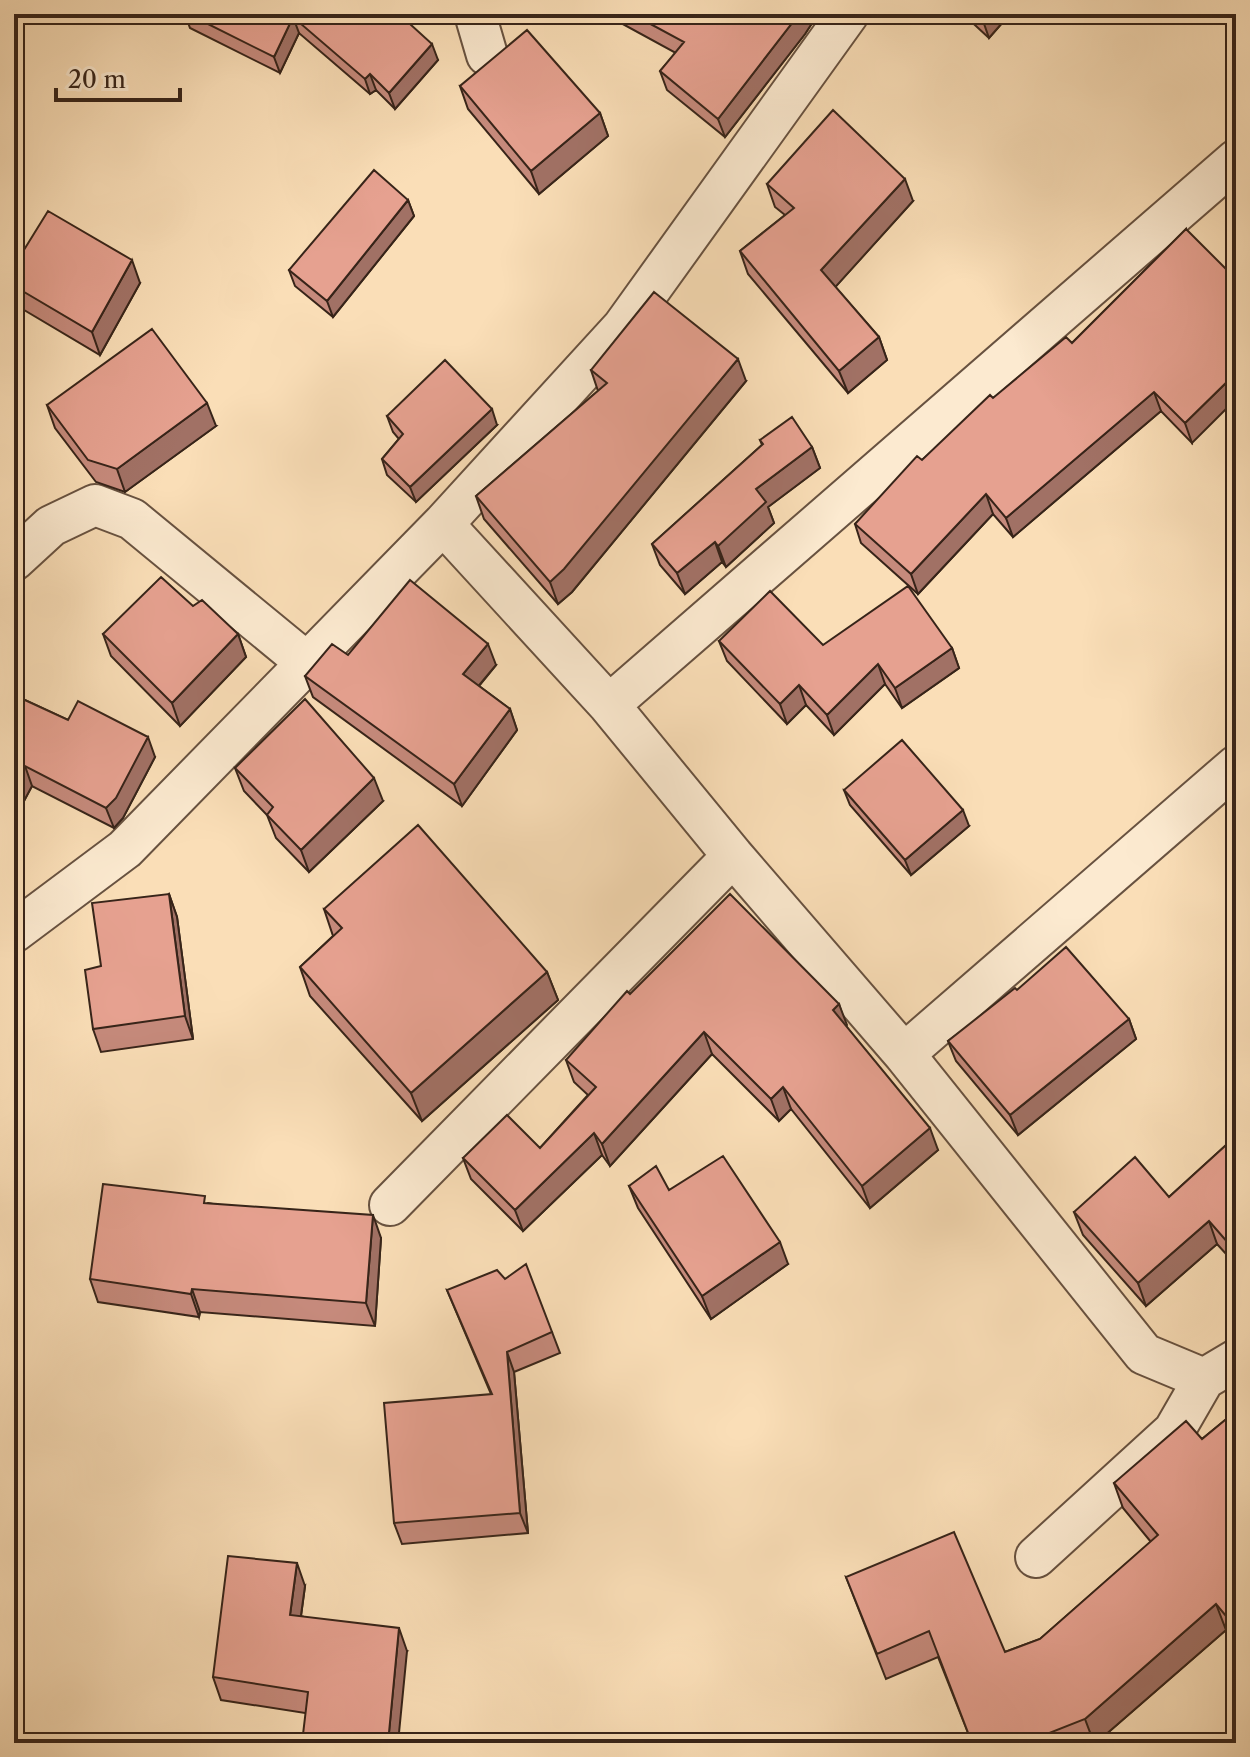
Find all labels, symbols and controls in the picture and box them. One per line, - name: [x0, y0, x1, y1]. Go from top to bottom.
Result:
- scale bar: [56, 52, 180, 102]
- text: 20 m: [68, 65, 126, 94]

